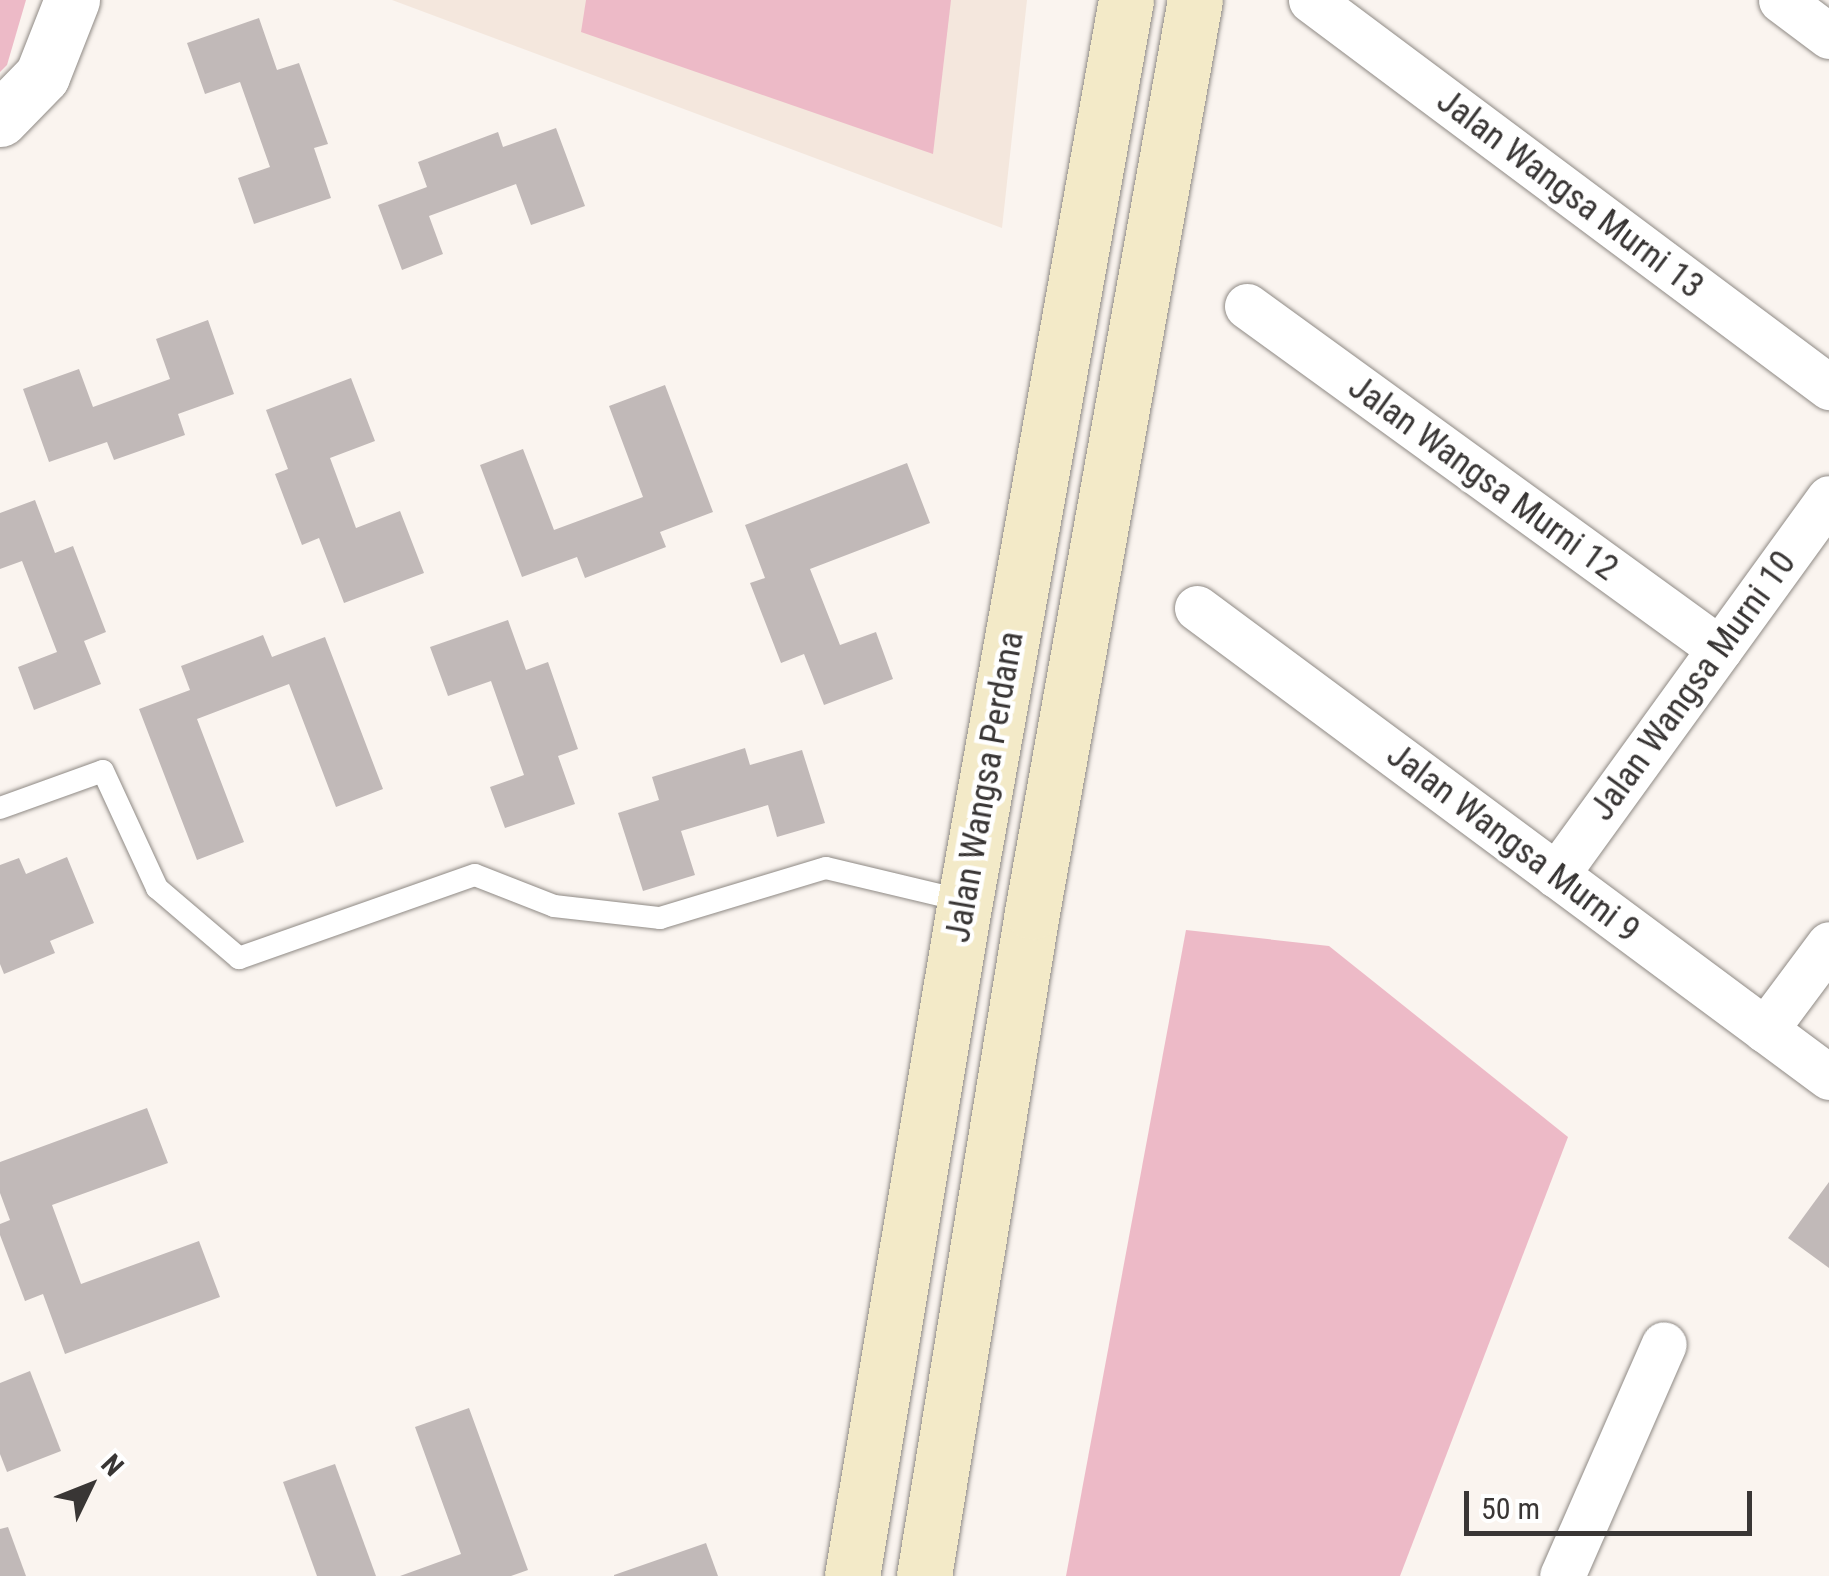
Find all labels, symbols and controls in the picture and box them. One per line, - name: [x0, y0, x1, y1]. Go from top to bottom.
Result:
- street label: Jalan Wangsa Murni 13: [1428, 80, 1712, 308]
- street label: Jalan Wangsa Murni 12: [1340, 366, 1626, 590]
- street label: Jalan Wangsa Murni 10: [1581, 543, 1805, 829]
- street label: Jalan Wangsa Perdana: [937, 628, 1033, 946]
- street label: Jalan Wangsa Murni 9: [1378, 734, 1648, 952]
- north arrow: [40, 1436, 140, 1536]
- text: N: [94, 1448, 130, 1483]
- scale bar: [1469, 1471, 1756, 1533]
- text: 50 m: [1481, 1491, 1540, 1526]

